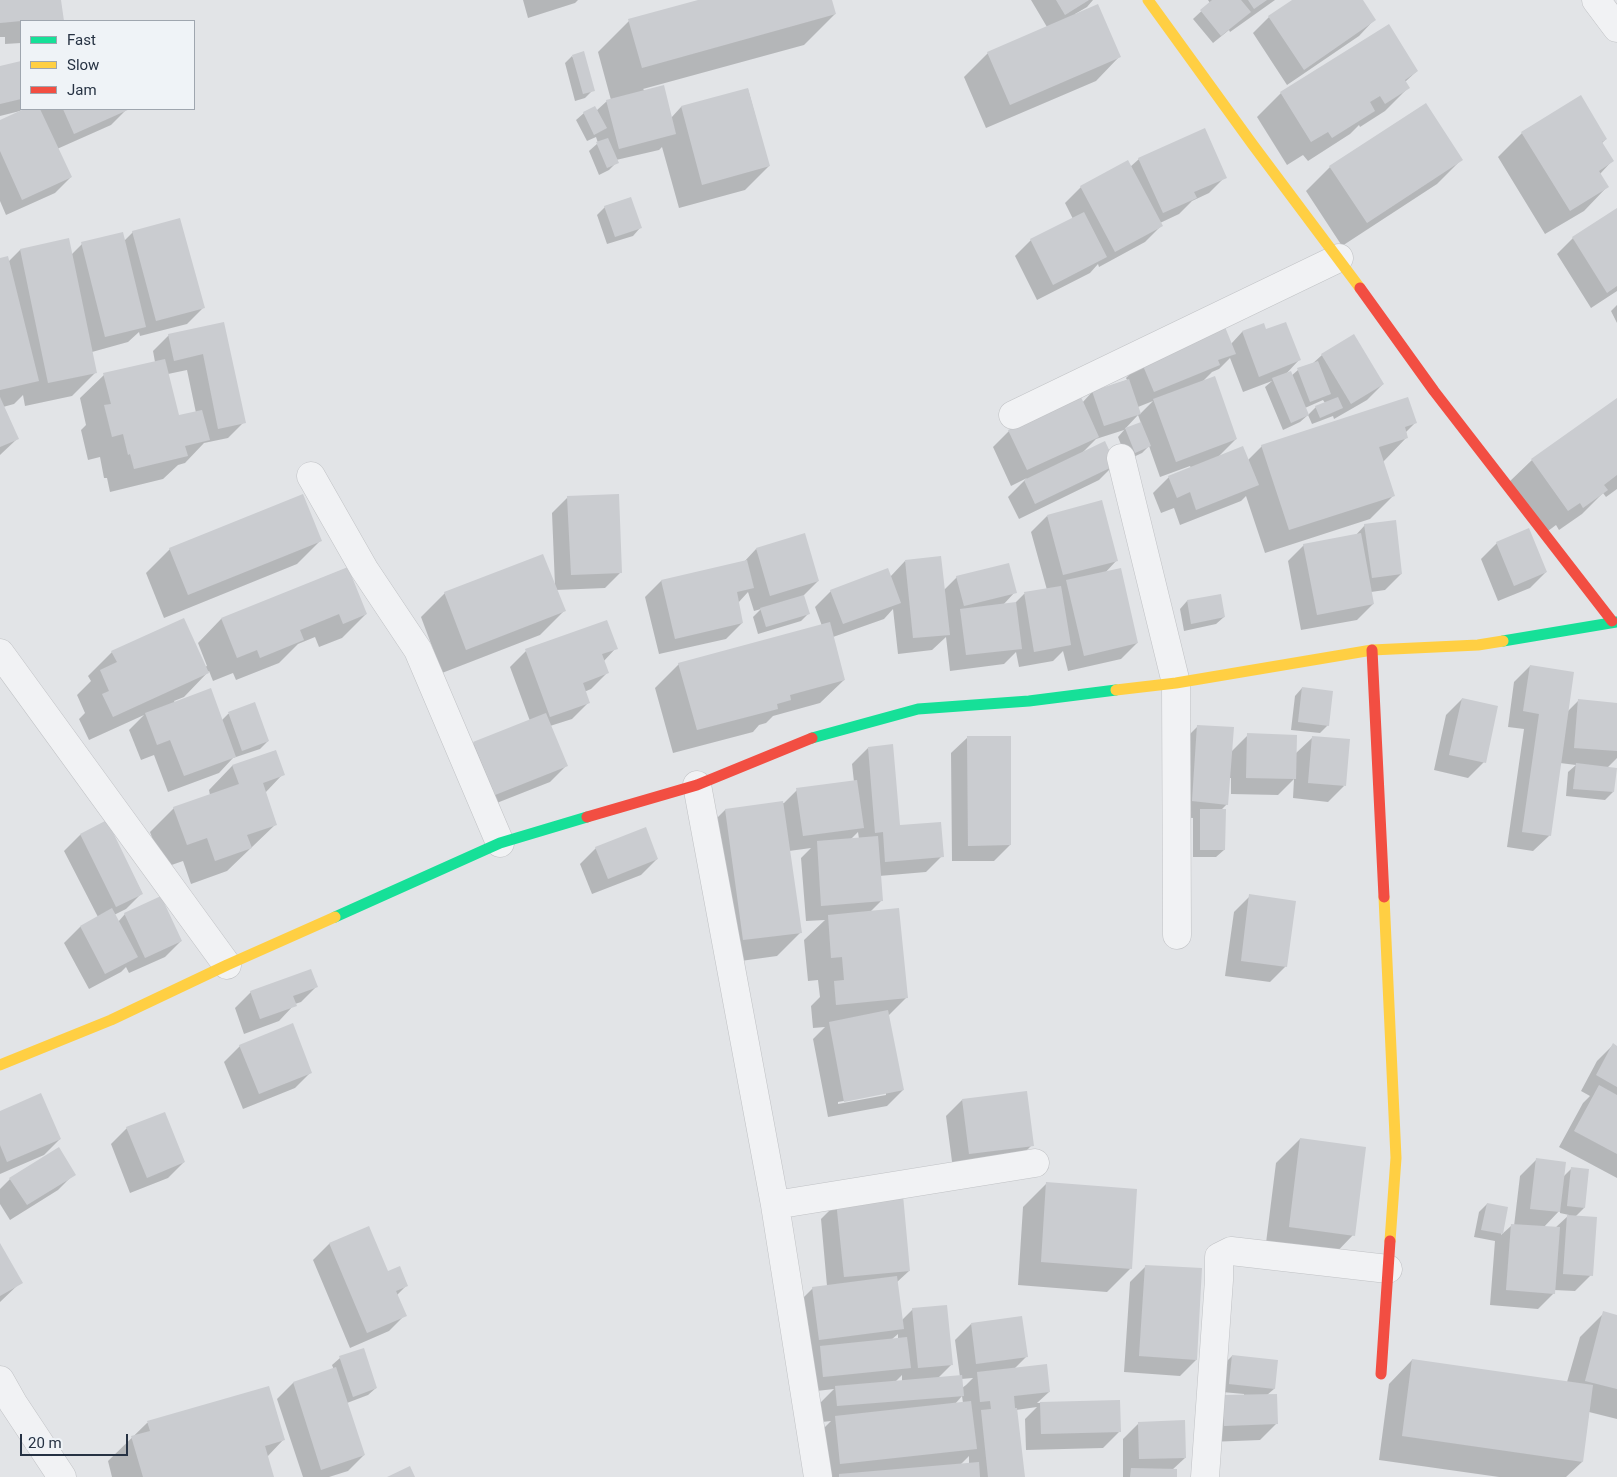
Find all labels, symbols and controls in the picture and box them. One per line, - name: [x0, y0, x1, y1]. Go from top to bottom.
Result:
- legend: [20, 20, 195, 110]
- text: Fast: [67, 31, 96, 49]
- text: Slow: [67, 56, 99, 74]
- text: Jam: [67, 81, 97, 99]
- scale bar: [22, 1424, 130, 1456]
- text: 20 m: [28, 1434, 62, 1452]

